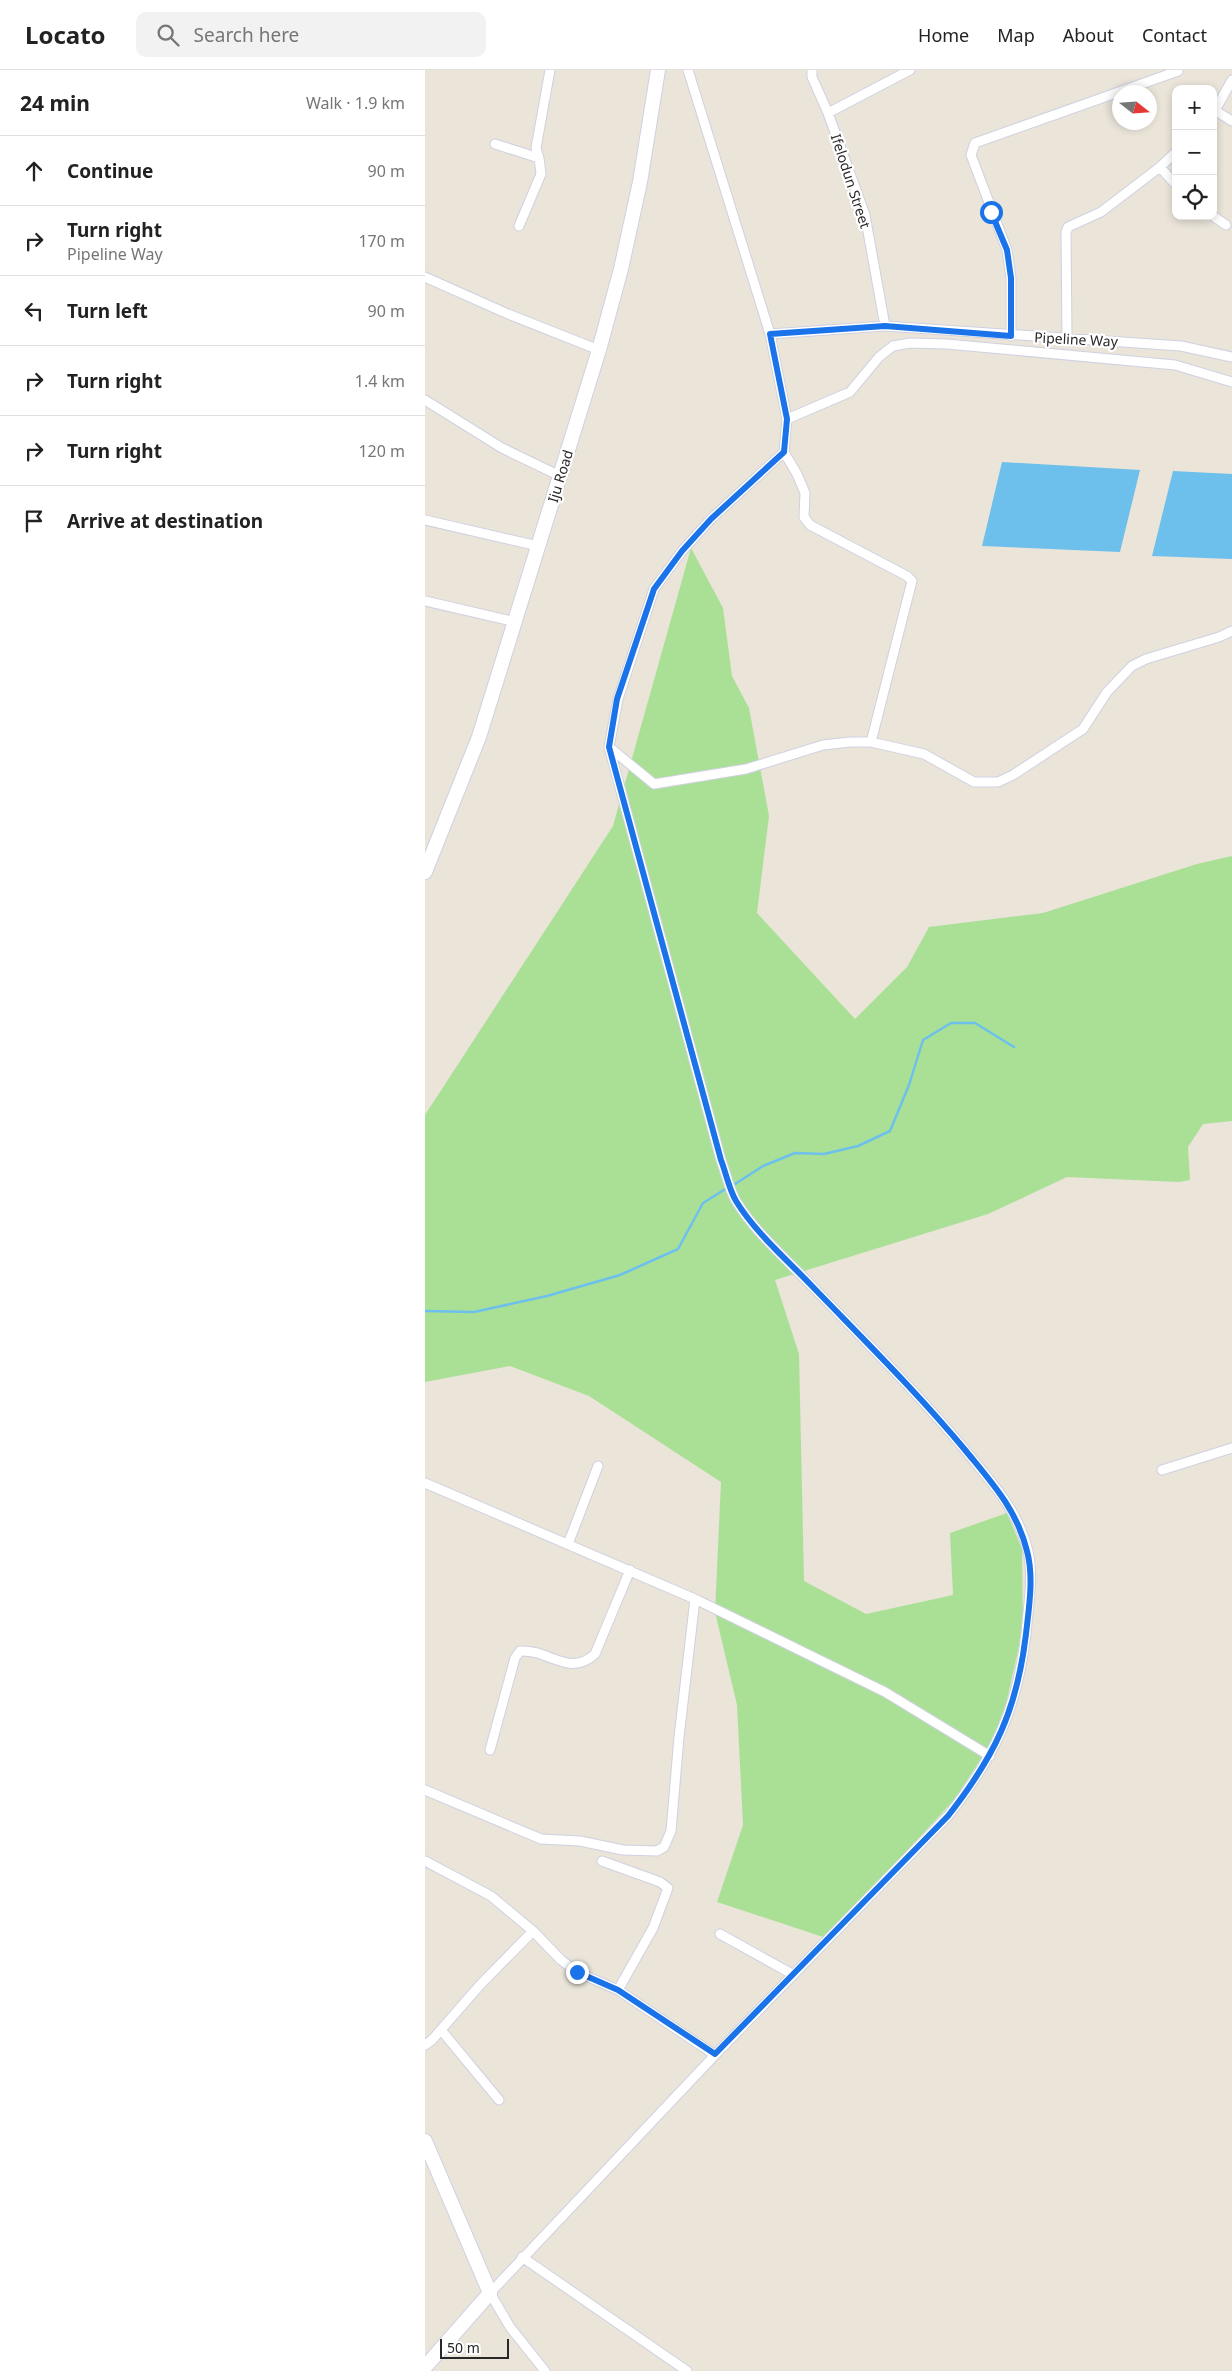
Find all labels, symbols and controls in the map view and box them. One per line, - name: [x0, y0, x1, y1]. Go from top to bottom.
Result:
- search box: [136, 12, 486, 57]
- text: Locato: [25, 18, 106, 51]
- icon: search: [154, 21, 182, 49]
- text: Search here: [194, 22, 299, 48]
- text: Home: [918, 23, 969, 47]
- text: Map: [997, 23, 1035, 47]
- text: About: [1063, 23, 1114, 47]
- text: Contact: [1142, 23, 1207, 47]
- north arrow: [1112, 85, 1157, 130]
- map controls: [1172, 85, 1217, 220]
- button: +: [1172, 85, 1217, 130]
- text: 24 min: [20, 89, 90, 117]
- text: Walk · 1.9 km: [306, 92, 405, 114]
- button: −: [1172, 130, 1217, 175]
- street label: Ifelodun Street: [827, 131, 875, 231]
- icon: ahead: [20, 157, 48, 185]
- text: Continue: [67, 158, 153, 184]
- text: 90 m: [368, 160, 405, 182]
- button: locate: [1172, 175, 1217, 220]
- route start: [980, 201, 1003, 224]
- text: Turn right: [67, 217, 162, 243]
- icon: right: [20, 227, 48, 255]
- text: 170 m: [358, 230, 405, 252]
- text: Pipeline Way: [67, 243, 163, 265]
- icon: left: [20, 297, 48, 325]
- text: Turn left: [67, 298, 148, 324]
- text: 90 m: [368, 300, 405, 322]
- street label: Pipeline Way: [1034, 327, 1119, 351]
- icon: right: [20, 367, 48, 395]
- text: Turn right: [67, 368, 162, 394]
- text: 1.4 km: [355, 370, 405, 392]
- icon: right: [20, 437, 48, 465]
- text: Turn right: [67, 438, 162, 464]
- text: 120 m: [358, 440, 405, 462]
- street label: Iju Road: [543, 447, 577, 505]
- icon: arrive: [20, 507, 48, 535]
- text: Arrive at destination: [67, 508, 263, 534]
- route end: [566, 1961, 589, 1984]
- scale bar: [440, 2336, 509, 2359]
- text: 50 m: [447, 2338, 480, 2357]

